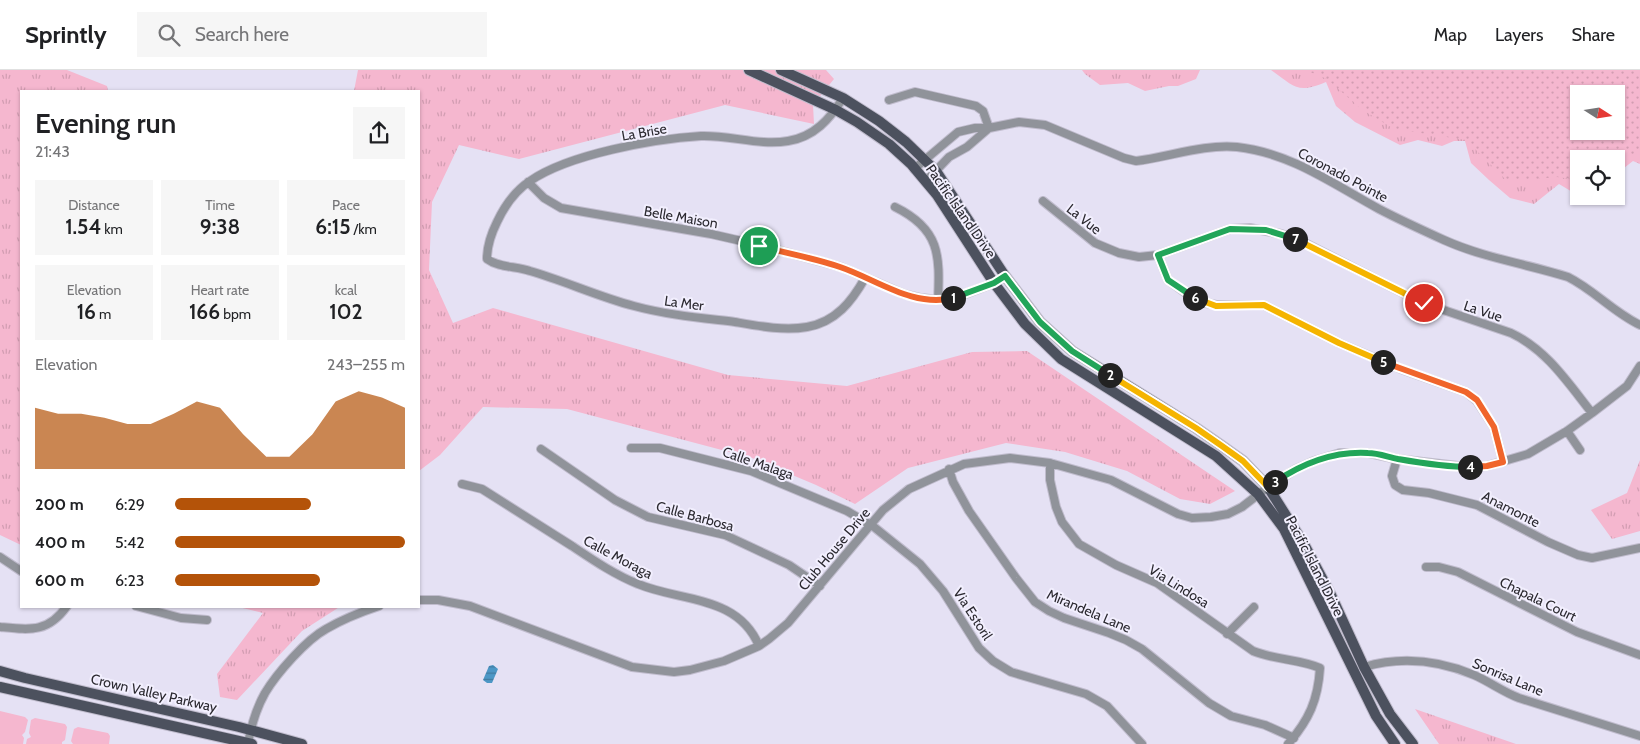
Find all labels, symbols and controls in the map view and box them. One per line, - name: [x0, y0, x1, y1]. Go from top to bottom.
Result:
- search box: [137, 12, 487, 57]
- text: Sprintly: [25, 20, 107, 49]
- icon: search: [155, 21, 183, 49]
- text: Search here: [195, 23, 289, 46]
- text: Map: [1434, 24, 1467, 46]
- text: Layers: [1495, 24, 1544, 46]
- text: Share: [1572, 24, 1615, 46]
- north arrow: [1570, 85, 1625, 140]
- map controls: [1570, 85, 1625, 205]
- text: Evening run: [35, 106, 176, 140]
- button: share: [353, 107, 405, 159]
- street label: La Brise: [620, 119, 668, 145]
- text: 21:43: [35, 142, 70, 161]
- street label: Coronado Pointe: [1295, 144, 1391, 206]
- button: locate: [1570, 150, 1625, 205]
- street label: Pacific Island Drive: [922, 161, 1000, 261]
- text: Distance: [68, 196, 120, 214]
- text: Time: [205, 196, 235, 214]
- text: Pace: [332, 196, 360, 214]
- street label: La Vue: [1063, 200, 1105, 238]
- street label: Belle Maison: [643, 202, 719, 232]
- text: 1.54: [65, 214, 101, 239]
- text: 9:38: [200, 214, 240, 239]
- text: 6:15: [315, 214, 350, 239]
- text: km: [101, 220, 123, 238]
- text: /km: [350, 220, 377, 238]
- pin: [738, 225, 780, 267]
- pin: 7: [1282, 226, 1308, 252]
- text: 7: [1292, 230, 1299, 248]
- icon: arrive: [745, 232, 773, 260]
- text: Elevation: [67, 281, 121, 299]
- text: Heart rate: [191, 281, 249, 299]
- text: kcal: [335, 281, 357, 299]
- pin: [1403, 282, 1445, 324]
- pin: 1: [940, 286, 966, 310]
- pin: 6: [1182, 286, 1208, 310]
- text: 1: [951, 289, 956, 307]
- text: 6: [1192, 289, 1199, 307]
- icon: check: [1410, 289, 1438, 317]
- street label: La Mer: [663, 291, 705, 315]
- street label: La Vue: [1461, 296, 1505, 326]
- text: 16: [77, 299, 96, 324]
- text: 166: [189, 299, 220, 324]
- text: 102: [329, 299, 363, 324]
- text: m: [96, 305, 111, 323]
- text: bpm: [220, 305, 251, 323]
- pin: 5: [1370, 350, 1396, 374]
- text: 5: [1380, 353, 1387, 371]
- text: Elevation: [35, 355, 98, 374]
- text: 243–255 m: [327, 355, 405, 374]
- pin: 2: [1098, 362, 1122, 388]
- text: 2: [1107, 366, 1114, 384]
- street label: Calle Malaga: [720, 442, 796, 484]
- pin: 4: [1458, 454, 1482, 480]
- text: 4: [1466, 458, 1475, 476]
- pin: 3: [1262, 470, 1288, 494]
- text: 3: [1272, 473, 1279, 491]
- street label: Anamonte: [1479, 487, 1543, 531]
- text: 200 m: [35, 495, 84, 514]
- text: 6:29: [115, 495, 145, 514]
- street label: Calle Barbosa: [654, 497, 736, 535]
- street label: Club House Drive: [794, 504, 874, 594]
- street label: Pacific Island Drive: [1282, 513, 1348, 619]
- street label: Calle Moraga: [580, 531, 656, 583]
- text: 400 m: [35, 533, 85, 552]
- text: 5:42: [115, 533, 145, 552]
- street label: Via Lindosa: [1145, 560, 1213, 612]
- text: 600 m: [35, 571, 84, 590]
- text: 6:23: [115, 571, 144, 590]
- street label: Chapala Court: [1497, 573, 1580, 625]
- street label: Via Estoril: [950, 585, 997, 644]
- street label: Mirandela Lane: [1044, 585, 1134, 637]
- street label: Sonrisa Lane: [1470, 654, 1546, 700]
- street label: Crown Valley Parkway: [89, 670, 219, 716]

